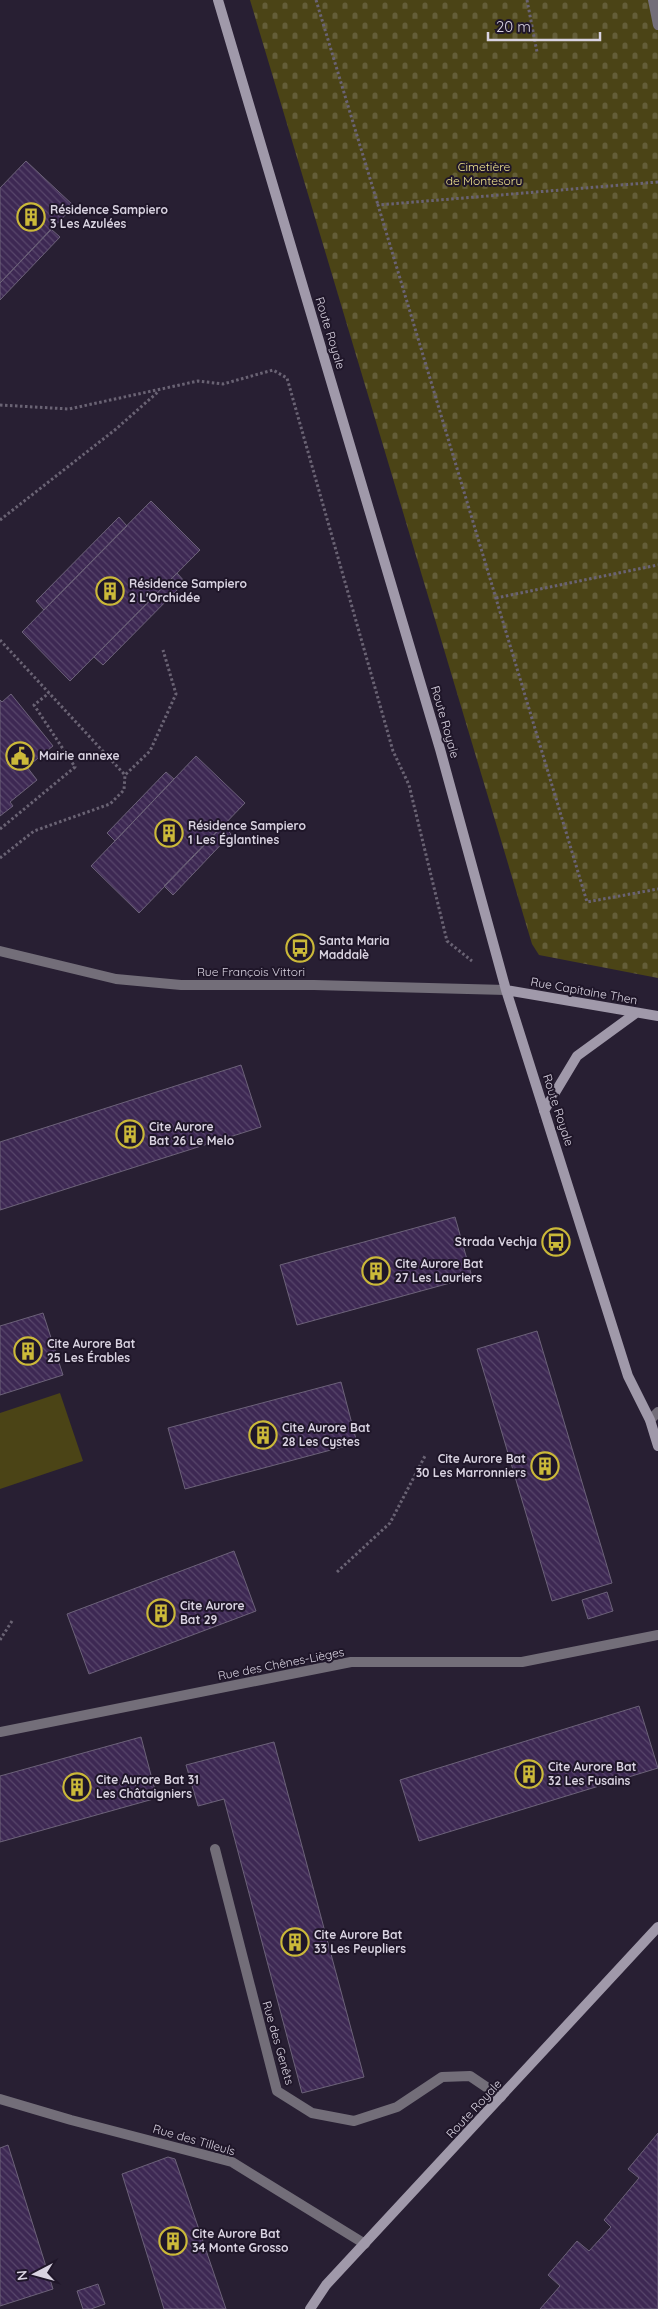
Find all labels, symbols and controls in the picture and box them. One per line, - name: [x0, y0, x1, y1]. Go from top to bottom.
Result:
- scale bar: [488, 10, 600, 42]
- text: 20 m: [496, 17, 531, 36]
- park label: Cimetière de Montesoru: [446, 159, 522, 188]
- building icon: Résidence Sampiero 3 Les Azulées: [16, 202, 46, 232]
- place label: Résidence Sampiero 3 Les Azulées: [50, 202, 168, 231]
- street label: Route Royale: [312, 295, 349, 371]
- building icon: Résidence Sampiero 2 L'Orchidée: [95, 576, 125, 606]
- place label: Résidence Sampiero 2 L'Orchidée: [129, 576, 247, 605]
- street label: Route Royale: [428, 684, 463, 760]
- public building icon: Mairie annexe: [5, 741, 35, 771]
- place label: Mairie annexe: [39, 748, 120, 763]
- building icon: Résidence Sampiero 1 Les Églantines: [154, 818, 184, 848]
- place label: Résidence Sampiero 1 Les Églantines: [188, 818, 306, 847]
- bus stop icon: Santa Maria Maddalè: [285, 933, 315, 963]
- place label: Santa Maria Maddalè: [319, 933, 390, 962]
- street label: Rue François Vittori: [197, 964, 305, 979]
- street label: Rue Capitaine Then: [529, 974, 639, 1007]
- street label: Route Royale: [540, 1072, 577, 1148]
- building icon: Cite Aurore Bat 26 Le Melo: [115, 1119, 145, 1149]
- place label: Cite Aurore Bat 26 Le Melo: [149, 1119, 235, 1148]
- bus stop icon: Strada Vechja: [541, 1227, 571, 1257]
- place label: Strada Vechja: [455, 1234, 537, 1249]
- building icon: Cite Aurore Bat 27 Les Lauriers: [361, 1256, 391, 1286]
- place label: Cite Aurore Bat 27 Les Lauriers: [395, 1256, 483, 1285]
- building icon: Cite Aurore Bat 25 Les Érables: [13, 1336, 43, 1366]
- place label: Cite Aurore Bat 25 Les Érables: [47, 1336, 135, 1365]
- building icon: Cite Aurore Bat 28 Les Cystes: [248, 1420, 278, 1450]
- place label: Cite Aurore Bat 28 Les Cystes: [282, 1420, 370, 1449]
- place label: Cite Aurore Bat 30 Les Marronniers: [416, 1451, 526, 1480]
- building icon: Cite Aurore Bat 30 Les Marronniers: [530, 1451, 560, 1481]
- building icon: Cite Aurore Bat 29: [146, 1598, 176, 1628]
- place label: Cite Aurore Bat 29: [180, 1598, 245, 1627]
- street label: Rue des Chênes-Lièges: [216, 1644, 346, 1683]
- building icon: Cite Aurore Bat 32 Les Fusains: [514, 1759, 544, 1789]
- place label: Cite Aurore Bat 32 Les Fusains: [548, 1759, 636, 1788]
- building icon: Cite Aurore Bat 31 Les Châtaigniers: [62, 1772, 92, 1802]
- place label: Cite Aurore Bat 31 Les Châtaigniers: [96, 1772, 199, 1801]
- building icon: Cite Aurore Bat 33 Les Peupliers: [280, 1927, 310, 1957]
- place label: Cite Aurore Bat 33 Les Peupliers: [314, 1927, 406, 1956]
- street label: Rue des Genêts: [259, 1999, 298, 2087]
- street label: Route Royale: [443, 2076, 505, 2141]
- street label: Rue des Tilleuls: [151, 2121, 237, 2159]
- building icon: Cite Aurore Bat 34 Monte Grosso: [158, 2226, 188, 2256]
- place label: Cite Aurore Bat 34 Monte Grosso: [192, 2226, 289, 2255]
- north arrow: [10, 2249, 60, 2299]
- text: N: [13, 2269, 32, 2281]

